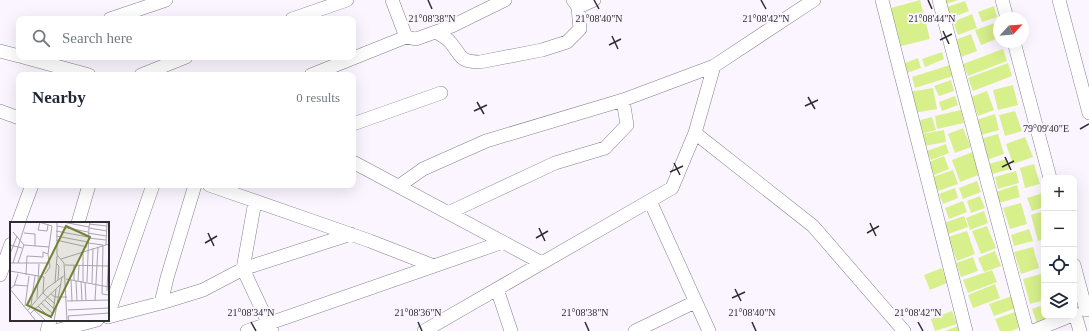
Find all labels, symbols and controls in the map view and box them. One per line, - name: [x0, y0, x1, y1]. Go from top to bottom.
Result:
- north arrow: [993, 12, 1029, 48]
- text: 21°08'38"N: [408, 13, 456, 24]
- text: 21°08'40"N: [575, 13, 623, 24]
- text: 21°08'42"N: [742, 13, 790, 24]
- text: 21°08'44"N: [908, 13, 956, 24]
- search box: [16, 16, 356, 60]
- icon: search: [30, 27, 52, 49]
- text: Search here: [62, 30, 132, 46]
- text: Nearby: [32, 88, 86, 107]
- text: 0 results: [296, 90, 340, 105]
- text: 79°09'40"E: [1023, 123, 1069, 134]
- map controls: [1041, 175, 1077, 319]
- button: +: [1041, 175, 1077, 211]
- button: −: [1041, 211, 1077, 247]
- inset map: [10, 222, 109, 321]
- button: locate: [1041, 247, 1077, 283]
- button: layers: [1041, 283, 1077, 319]
- text: 21°08'34"N: [227, 307, 275, 318]
- text: 21°08'36"N: [394, 307, 442, 318]
- text: 21°08'38"N: [561, 307, 609, 318]
- text: 21°08'40"N: [728, 307, 776, 318]
- text: 21°08'42"N: [894, 307, 942, 318]

